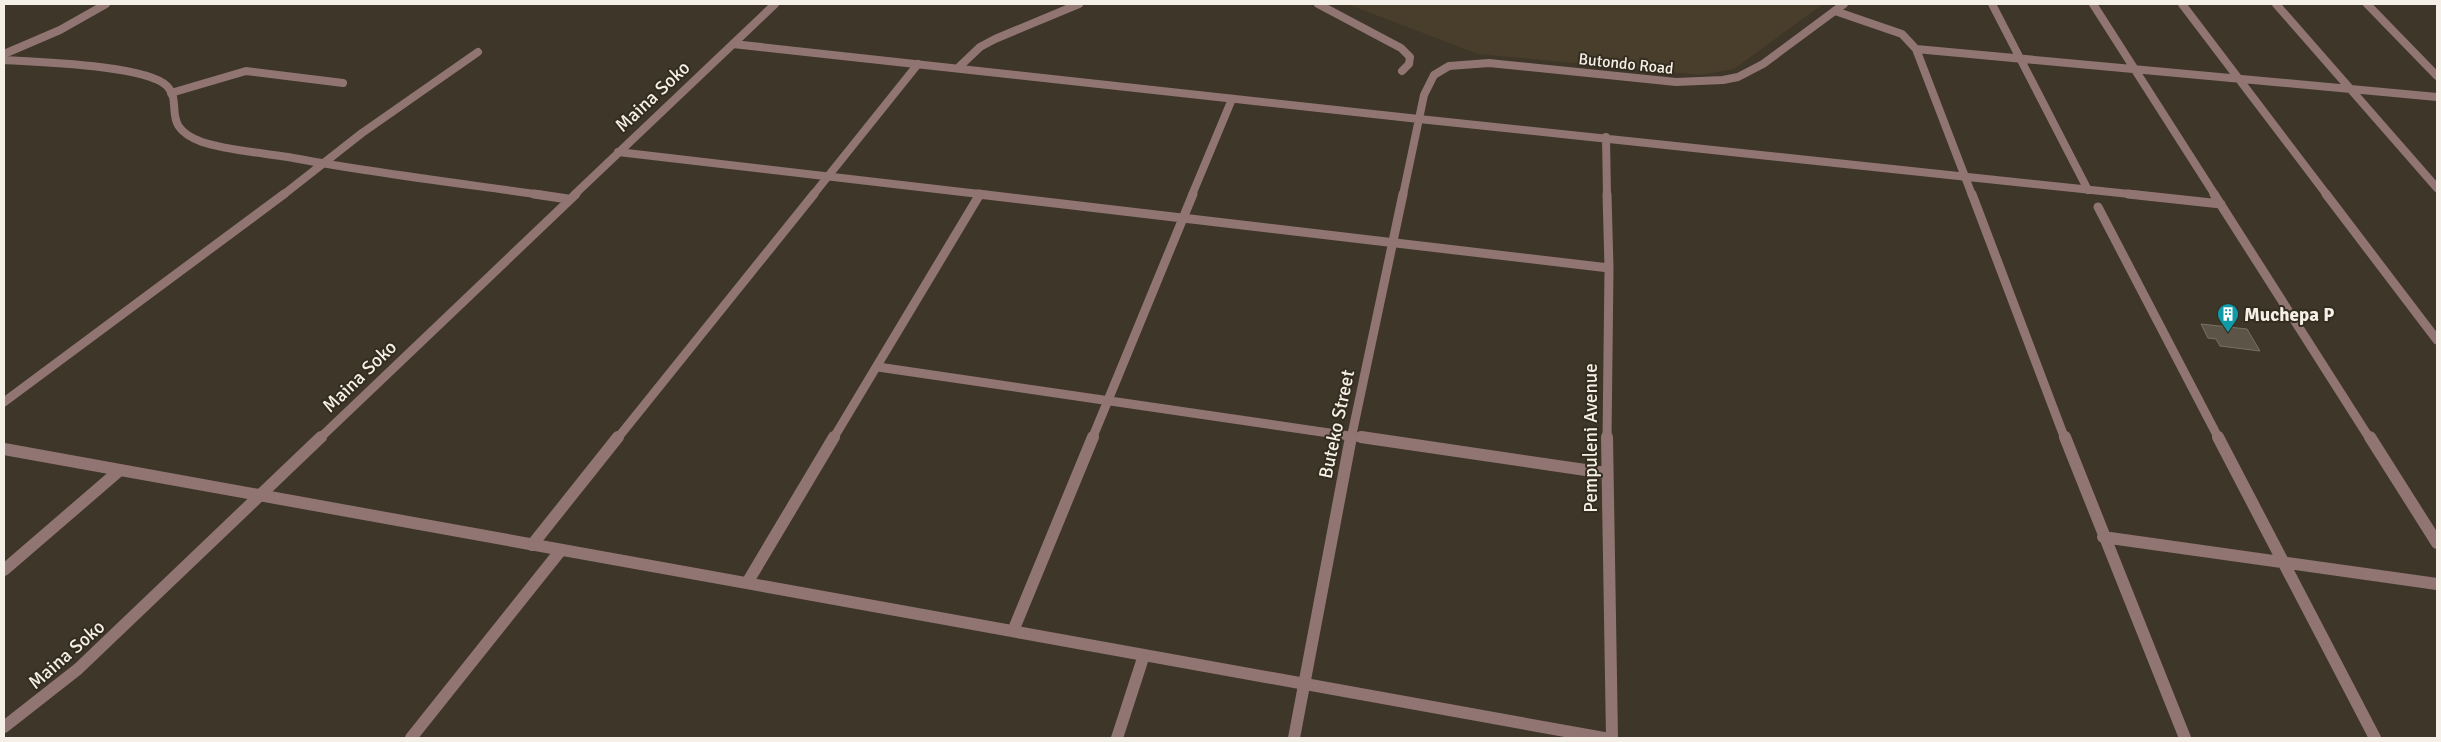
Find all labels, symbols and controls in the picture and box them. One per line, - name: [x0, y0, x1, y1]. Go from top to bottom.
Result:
- street label: Butondo Road: [1577, 49, 1674, 79]
- street label: Maina Soko: [610, 56, 695, 137]
- building icon: Muchepa P: [2216, 302, 2240, 333]
- place label: Muchepa P: [2244, 303, 2334, 327]
- street label: Maina Soko: [318, 335, 402, 418]
- street label: Pempuleni Avenue: [1579, 363, 1603, 513]
- street label: Buteko Street: [1314, 367, 1360, 481]
- street label: Maina Soko: [23, 615, 110, 695]

